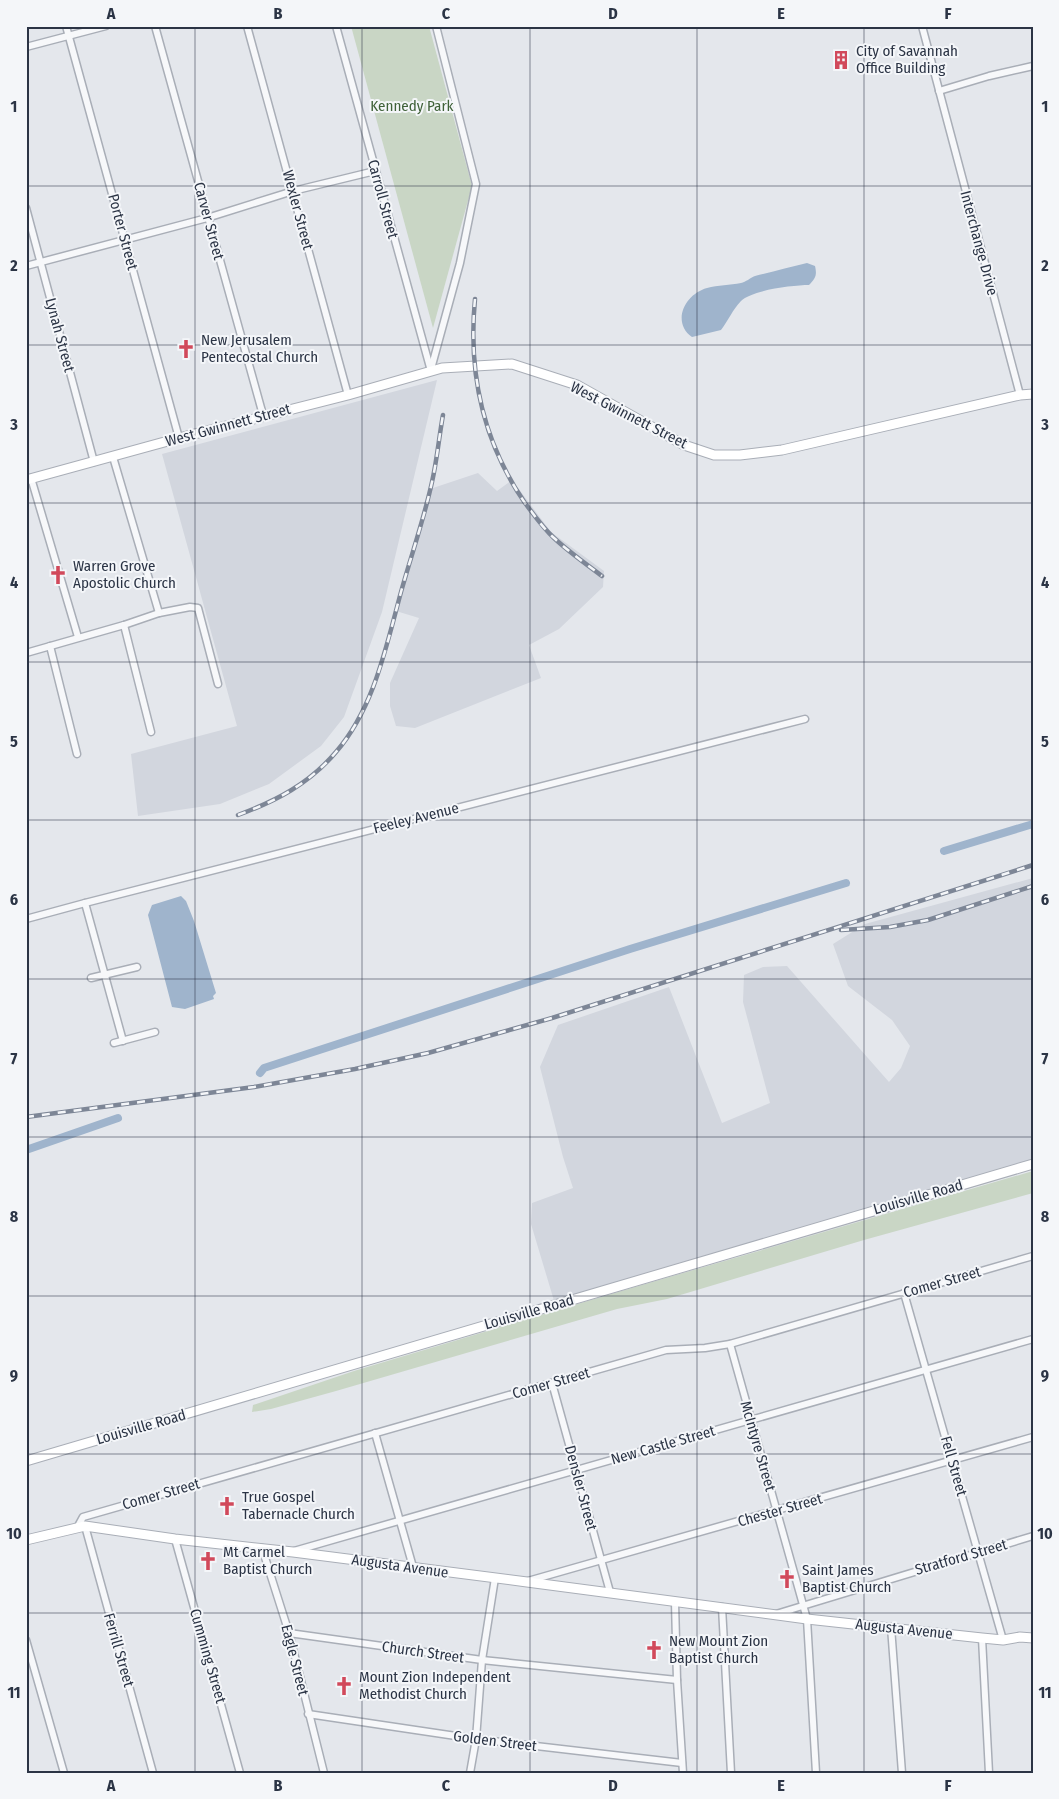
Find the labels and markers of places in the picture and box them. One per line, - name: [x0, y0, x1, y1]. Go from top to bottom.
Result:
- place label: City of Savannah Office Building: [856, 42, 958, 77]
- building icon: City of Savannah Office Building: [830, 49, 852, 71]
- place label: New Jerusalem Pentecostal Church: [201, 331, 318, 366]
- church icon: New Jerusalem Pentecostal Church: [175, 338, 197, 360]
- place label: Warren Grove Apostolic Church: [73, 557, 176, 592]
- church icon: Warren Grove Apostolic Church: [47, 564, 69, 586]
- place label: True Gospel Tabernacle Church: [242, 1488, 355, 1523]
- church icon: True Gospel Tabernacle Church: [216, 1495, 238, 1517]
- place label: Mt Carmel Baptist Church: [223, 1543, 312, 1578]
- church icon: Mt Carmel Baptist Church: [197, 1550, 219, 1572]
- place label: Saint James Baptist Church: [802, 1561, 891, 1596]
- church icon: Saint James Baptist Church: [776, 1568, 798, 1590]
- place label: New Mount Zion Baptist Church: [669, 1632, 768, 1667]
- church icon: New Mount Zion Baptist Church: [643, 1639, 665, 1661]
- place label: Mount Zion Independent Methodist Church: [359, 1668, 511, 1703]
- church icon: Mount Zion Independent Methodist Church: [333, 1675, 355, 1697]

